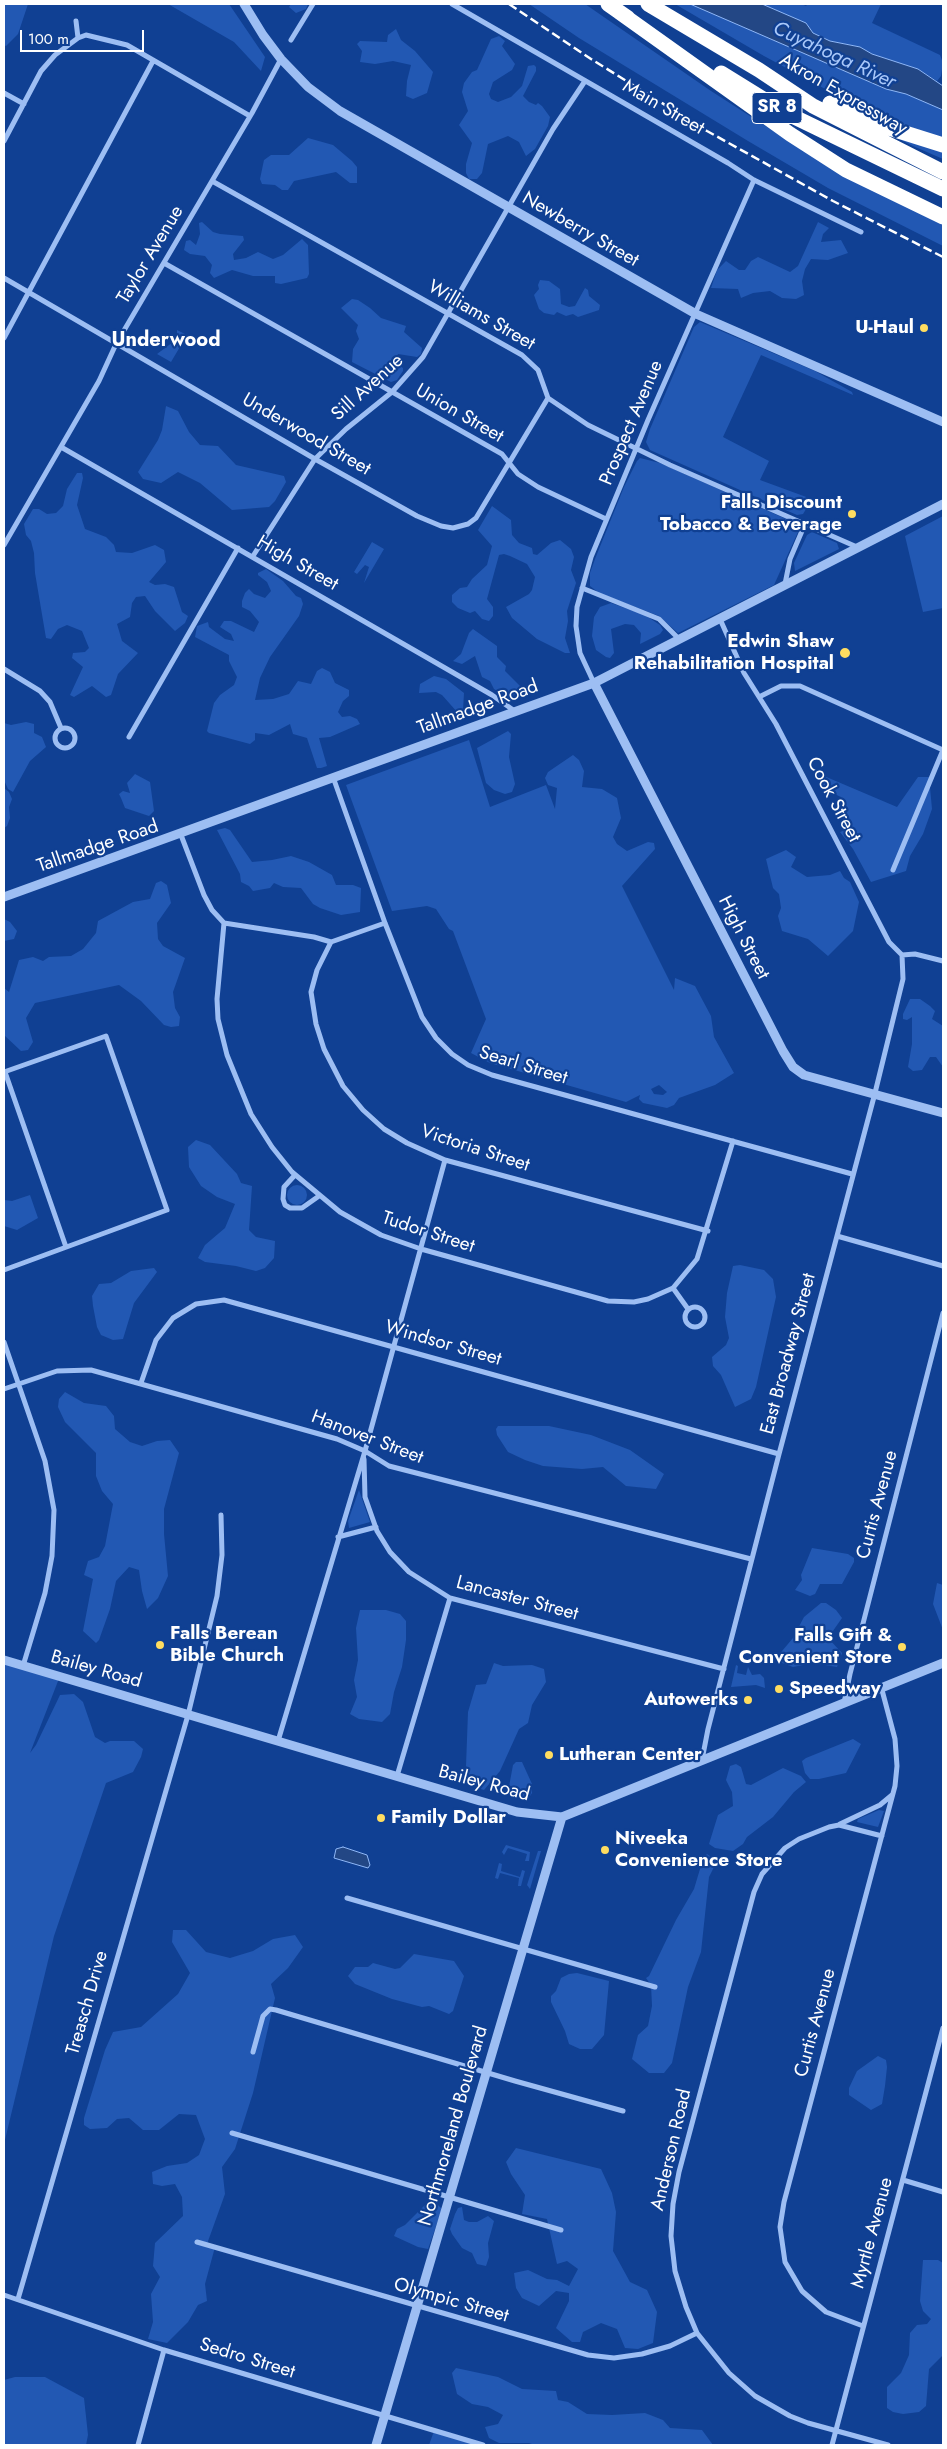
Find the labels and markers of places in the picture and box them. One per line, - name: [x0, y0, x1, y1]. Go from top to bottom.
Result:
- place label: U-Haul: [855, 317, 914, 339]
- marker: U-Haul: [918, 322, 930, 334]
- place label: Falls Discount Tobacco & Beverage: [660, 492, 842, 536]
- marker: Falls Discount Tobacco & Beverage: [846, 508, 858, 520]
- place label: Edwin Shaw Rehabilitation Hospital: [634, 631, 834, 675]
- marker: Edwin Shaw Rehabilitation Hospital: [838, 646, 852, 660]
- place label: Falls Berean Bible Church: [170, 1623, 284, 1667]
- place label: Falls Gift & Convenient Store: [739, 1625, 892, 1669]
- marker: Falls Berean Bible Church: [154, 1639, 166, 1651]
- marker: Falls Gift & Convenient Store: [896, 1641, 908, 1653]
- place label: Speedway: [789, 1678, 881, 1700]
- marker: Speedway: [773, 1683, 785, 1695]
- place label: Autowerks: [644, 1689, 738, 1711]
- marker: Autowerks: [742, 1694, 754, 1706]
- place label: Lutheran Center: [559, 1744, 702, 1766]
- marker: Lutheran Center: [543, 1749, 555, 1761]
- place label: Family Dollar: [391, 1807, 506, 1829]
- marker: Family Dollar: [375, 1812, 387, 1824]
- place label: Niveeka Convenience Store: [615, 1828, 782, 1872]
- marker: Niveeka Convenience Store: [599, 1844, 611, 1856]

